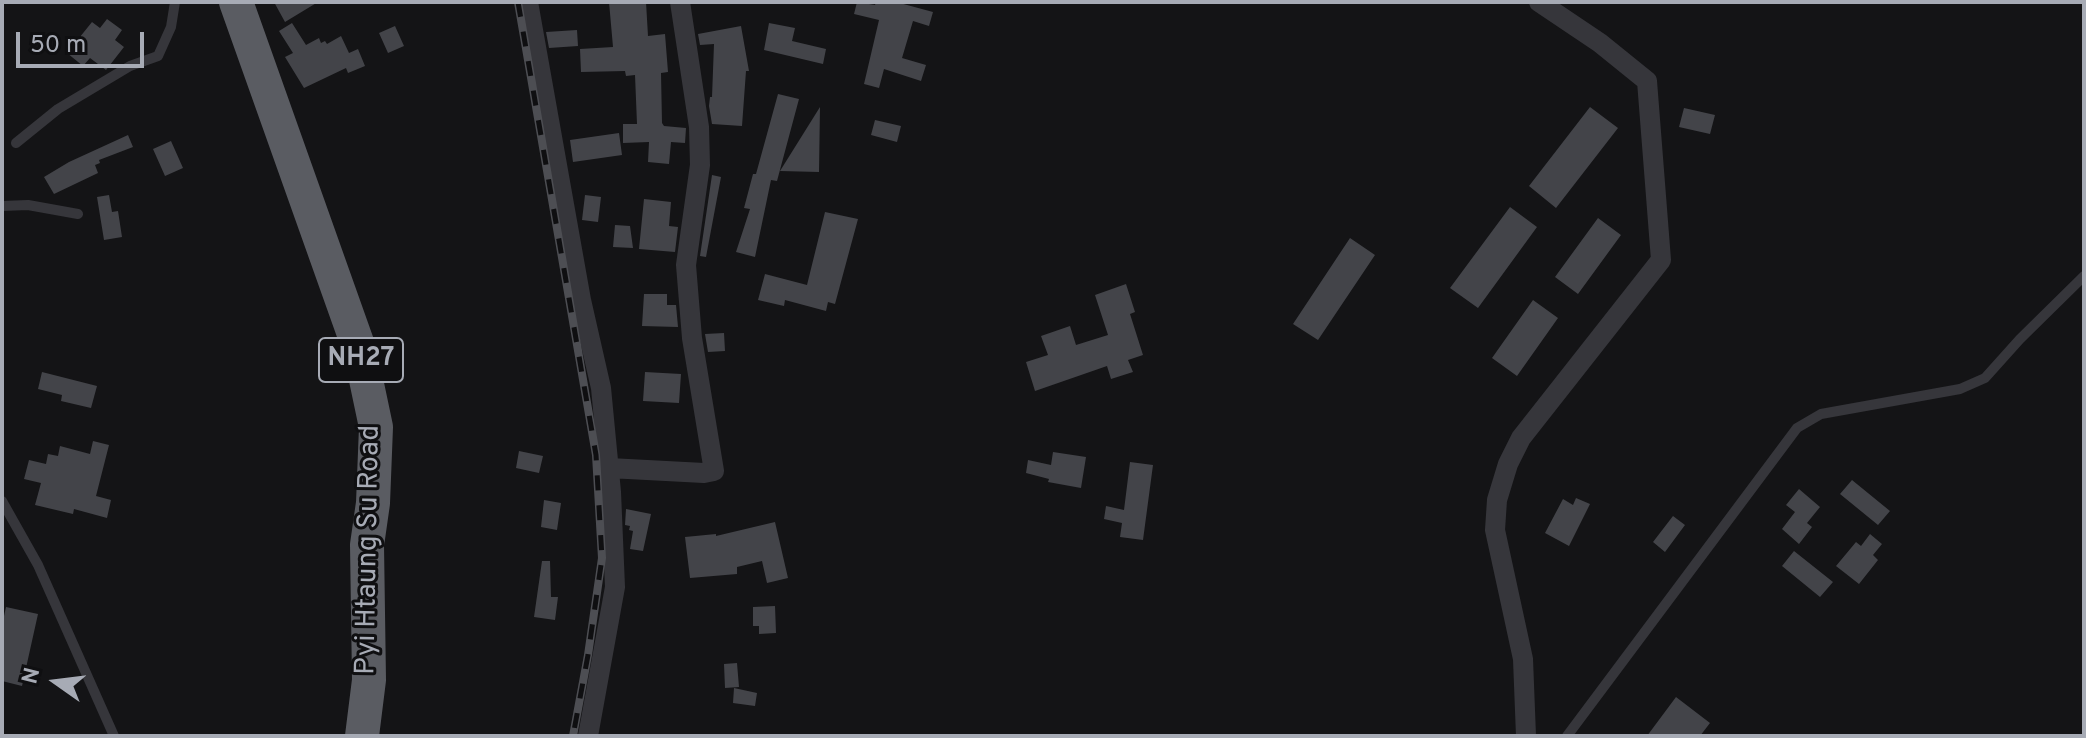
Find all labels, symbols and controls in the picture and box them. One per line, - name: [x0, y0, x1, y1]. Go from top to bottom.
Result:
- scale bar: [20, 16, 148, 66]
- text: 50 m: [30, 31, 86, 61]
- road number: NH27: [319, 338, 403, 382]
- street label: Pyi Htaung Su Road: [351, 425, 389, 675]
- north arrow: [16, 642, 96, 722]
- text: N: [17, 665, 47, 687]

